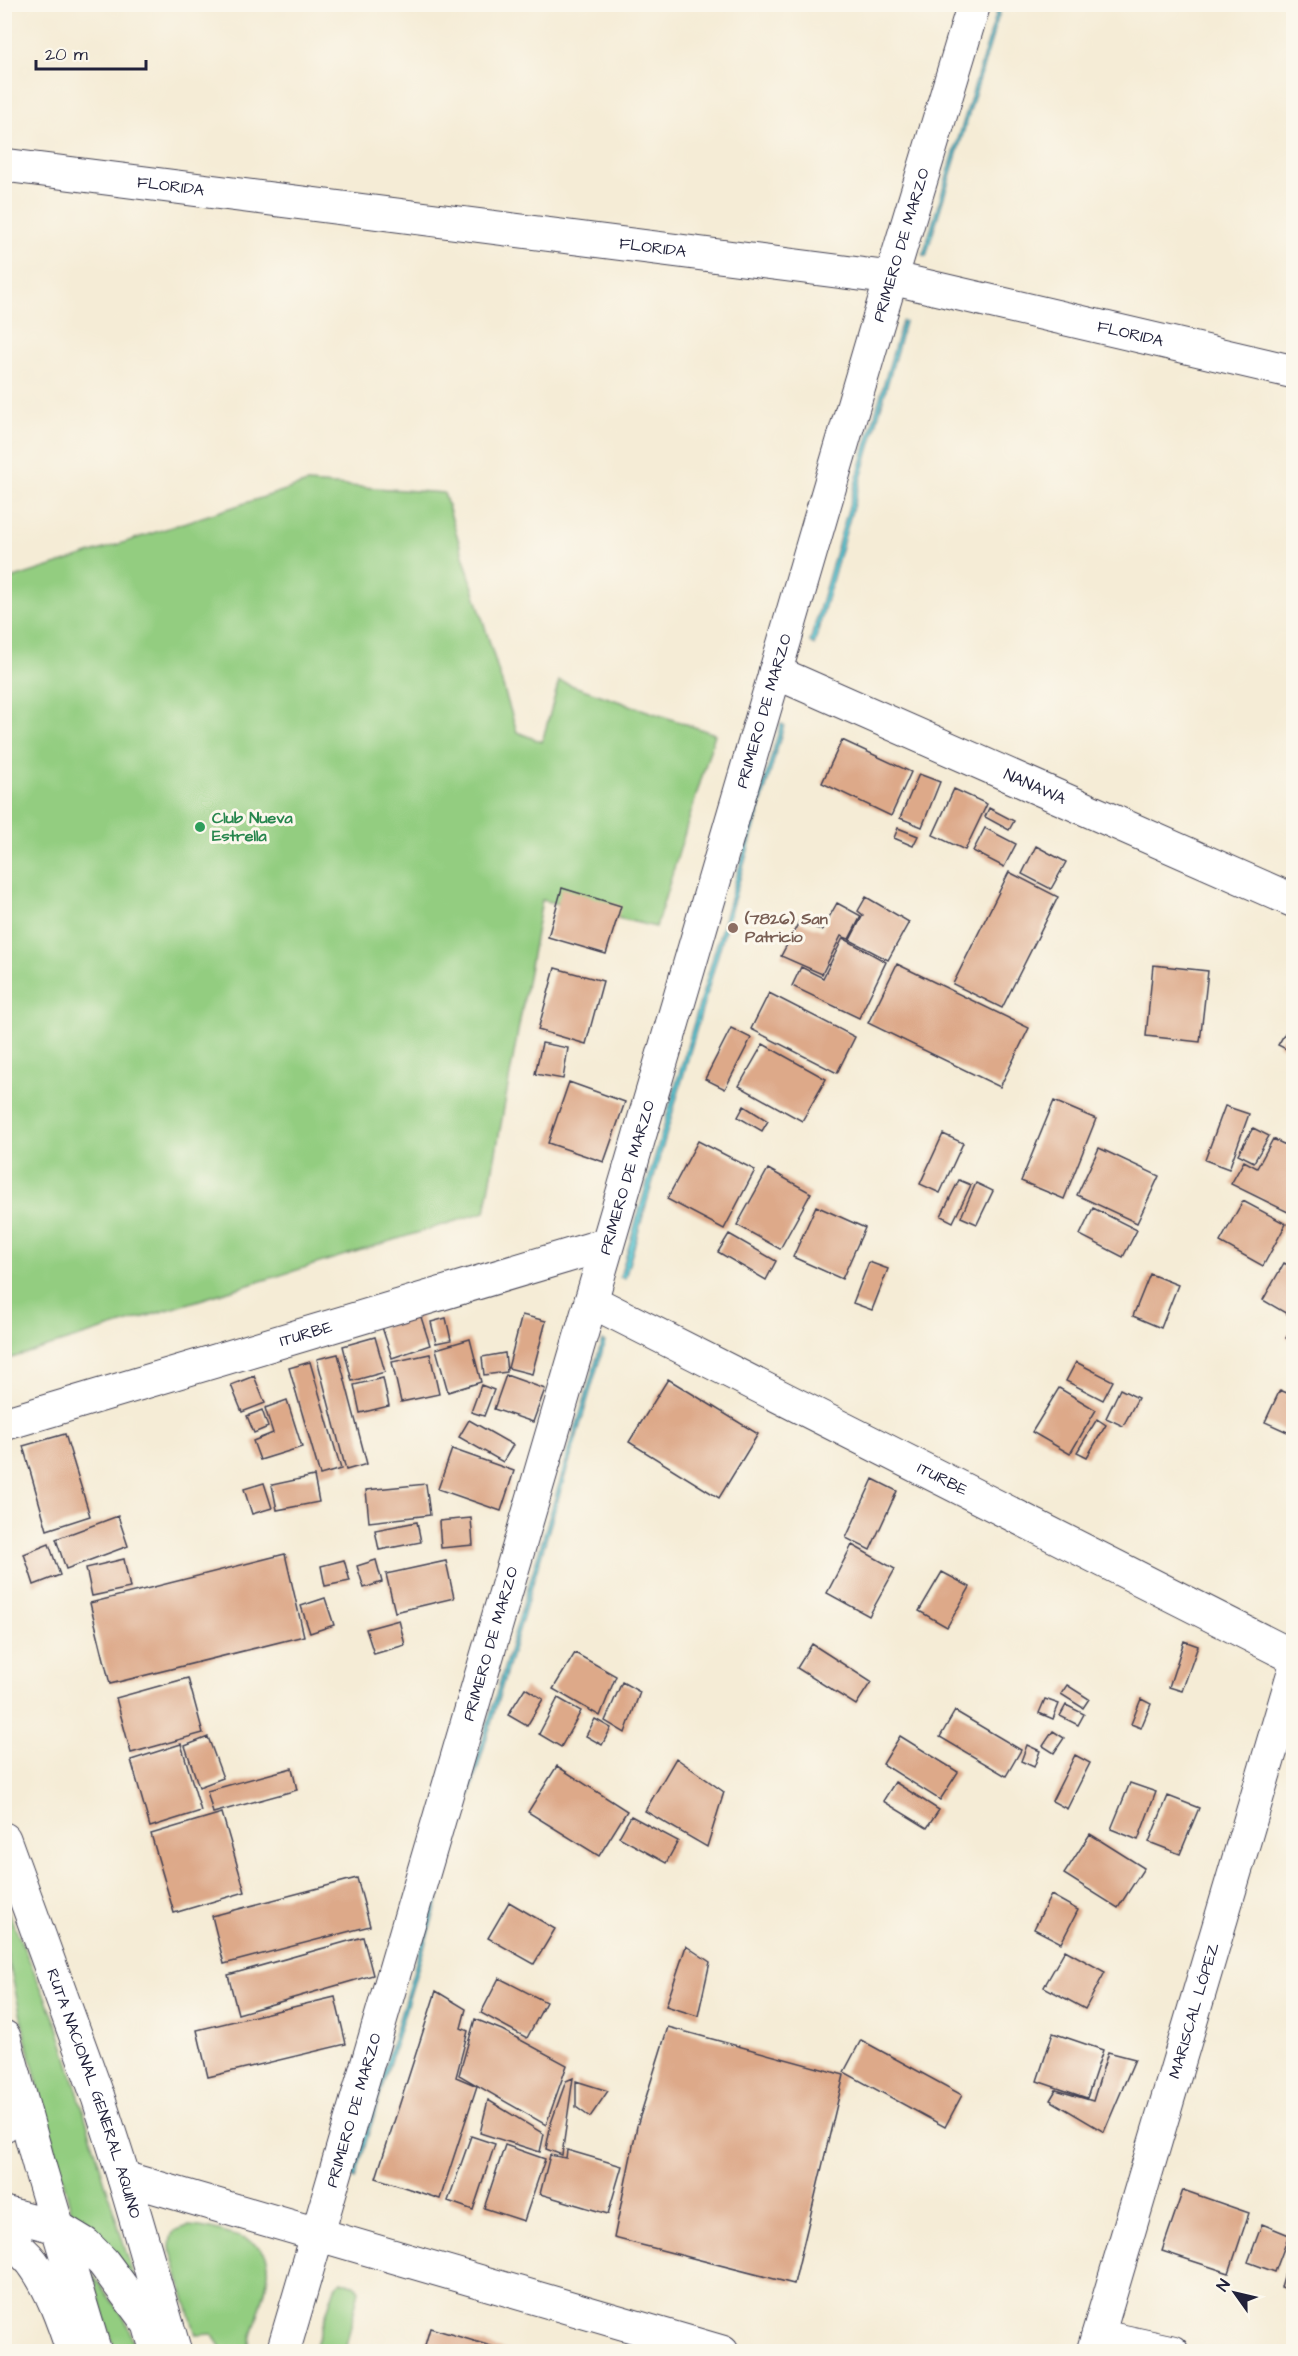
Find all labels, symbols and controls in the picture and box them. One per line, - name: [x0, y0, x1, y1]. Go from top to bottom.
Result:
- scale bar: [36, 33, 146, 71]
- text: 20 m: [45, 42, 88, 67]
- street label: PRIMERO DE MARZO: [868, 165, 935, 324]
- street label: FLORIDA: [136, 171, 205, 201]
- street label: FLORIDA: [618, 232, 688, 263]
- street label: FLORIDA: [1095, 315, 1166, 352]
- street label: PRIMERO DE MARZO: [731, 631, 797, 791]
- street label: NANAWA: [1000, 763, 1069, 810]
- place label: Club Nueva Estrella: [212, 807, 293, 847]
- marker: Club Nueva Estrella: [193, 820, 207, 834]
- place label: (7826) San Patricio: [744, 908, 828, 948]
- marker: (7826) San Patricio: [726, 921, 740, 935]
- street label: PRIMERO DE MARZO: [594, 1097, 660, 1257]
- street label: ITURBE: [277, 1316, 335, 1352]
- street label: ITURBE: [914, 1457, 972, 1501]
- street label: PRIMERO DE MARZO: [458, 1564, 524, 1723]
- street label: MARISCAL LÓPEZ: [1163, 1940, 1225, 2081]
- street label: RUTA NACIONAL GENERAL AQUINO: [41, 1966, 146, 2221]
- street label: PRIMERO DE MARZO: [321, 2030, 387, 2190]
- north arrow: [1205, 2263, 1265, 2323]
- text: N: [1211, 2275, 1235, 2295]

